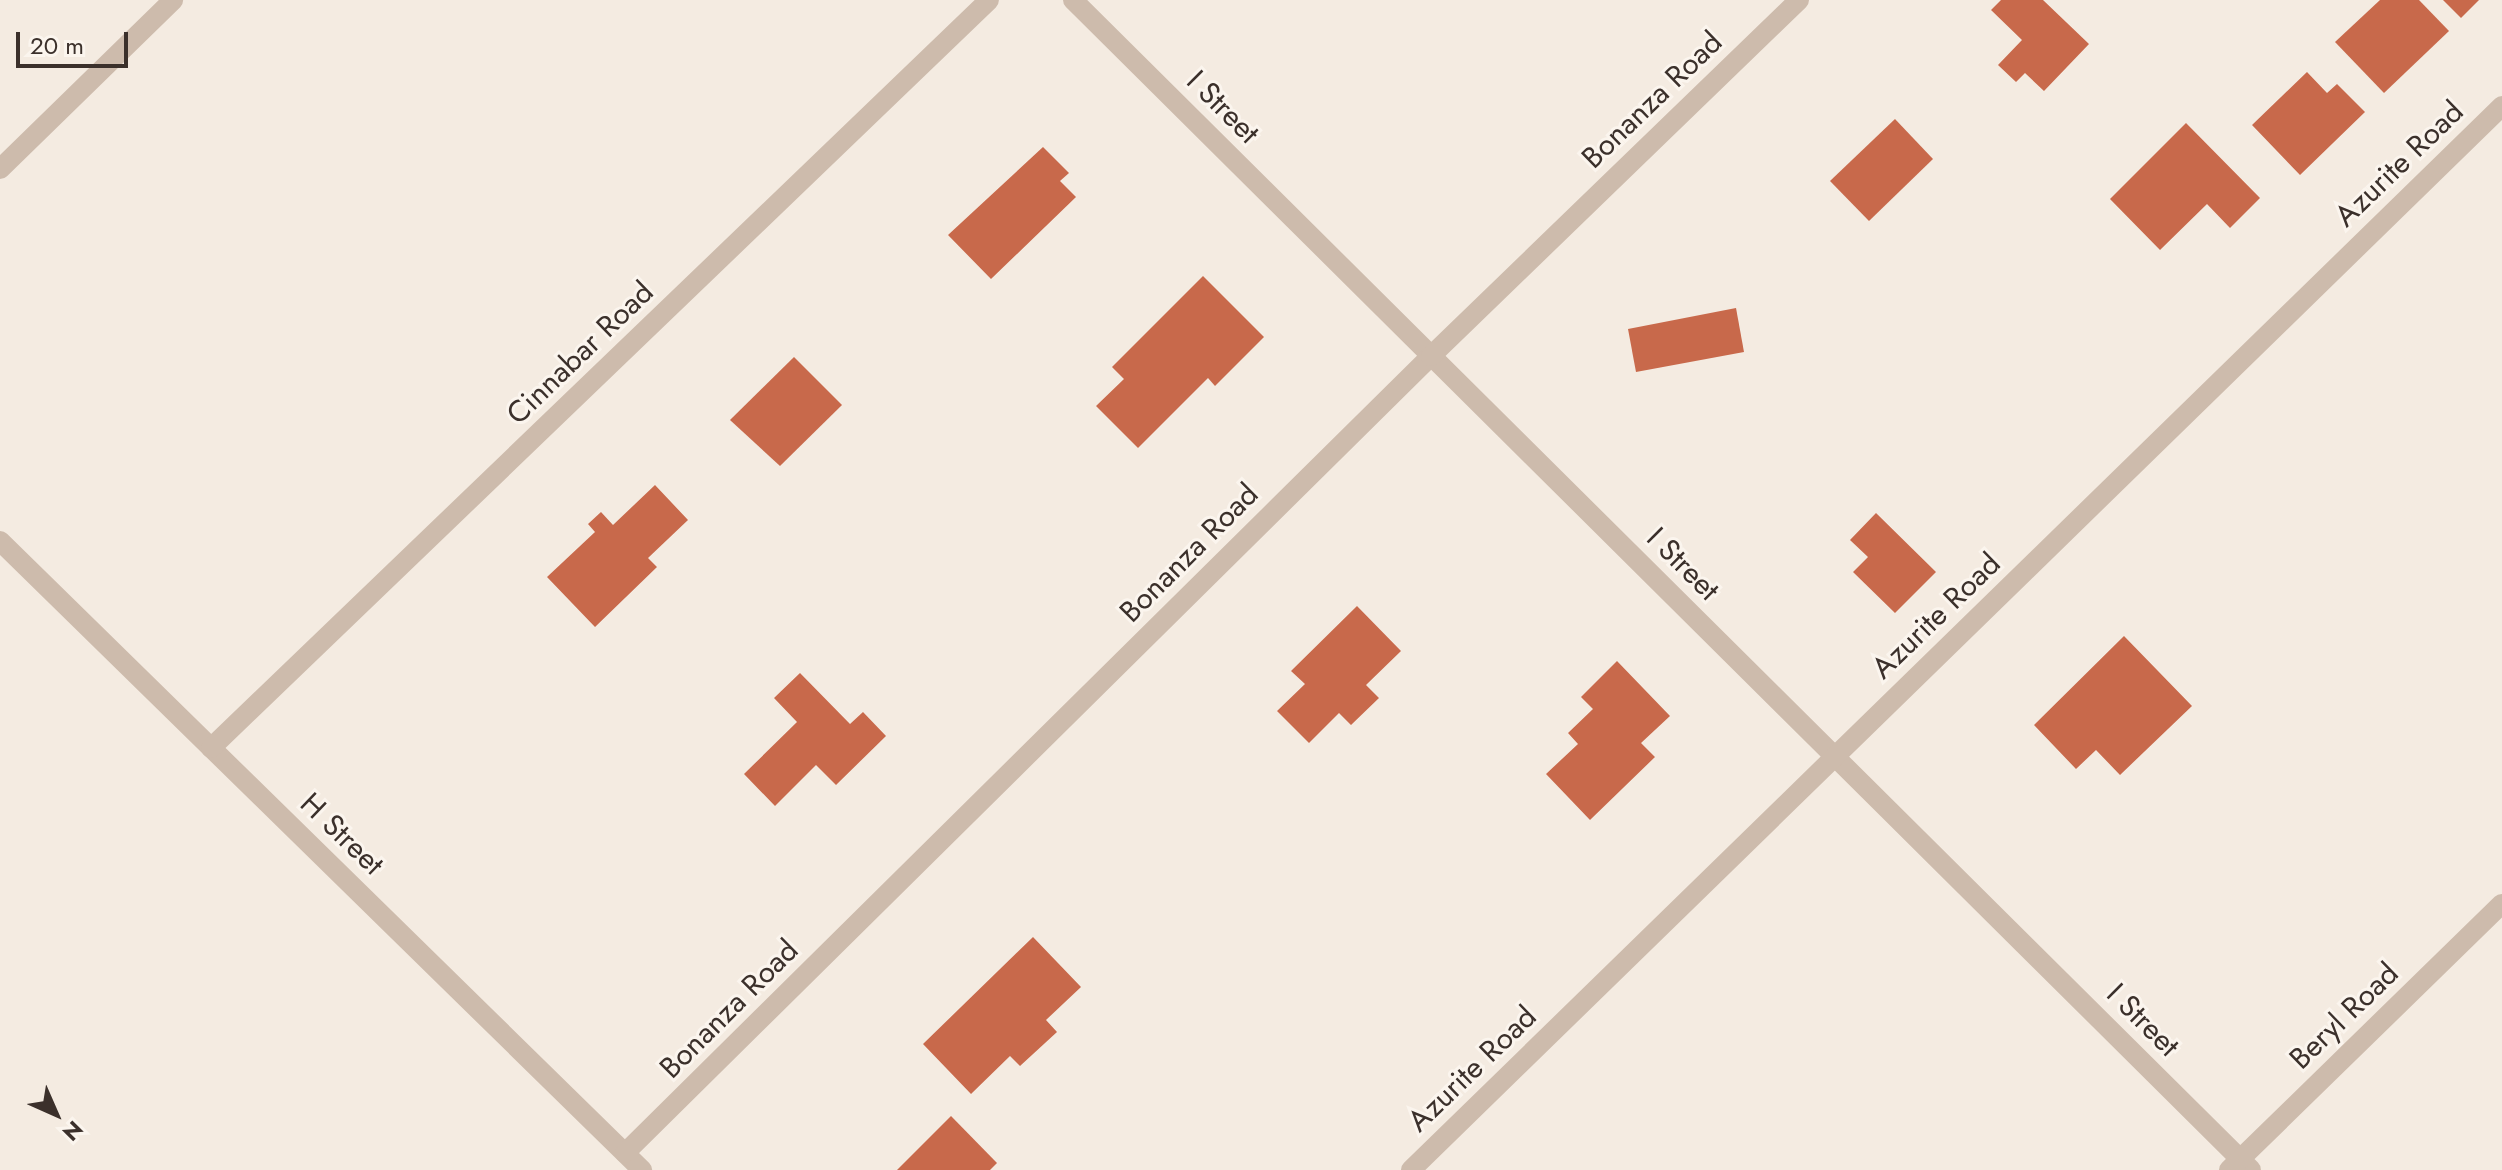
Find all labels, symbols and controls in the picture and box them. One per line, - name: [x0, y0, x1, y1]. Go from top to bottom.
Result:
- scale bar: [20, 16, 132, 66]
- street label: Bonanza Road: [1574, 24, 1730, 176]
- text: 20 m: [30, 28, 84, 63]
- street label: I Street: [1179, 63, 1267, 151]
- street label: Azurite Road: [2327, 94, 2471, 234]
- street label: Cinnabar Road: [499, 274, 661, 432]
- street label: Bonanza Road: [1112, 476, 1266, 630]
- street label: I Street: [1639, 520, 1727, 608]
- street label: Azurite Road: [1864, 546, 2008, 686]
- street label: H Street: [293, 786, 391, 882]
- street label: Bonanza Road: [652, 932, 806, 1086]
- street label: Beryl Road: [2282, 955, 2406, 1077]
- street label: I Street: [2099, 976, 2187, 1064]
- street label: Azurite Road: [1400, 999, 1544, 1139]
- north arrow: [16, 1074, 96, 1154]
- text: N: [55, 1113, 90, 1148]

